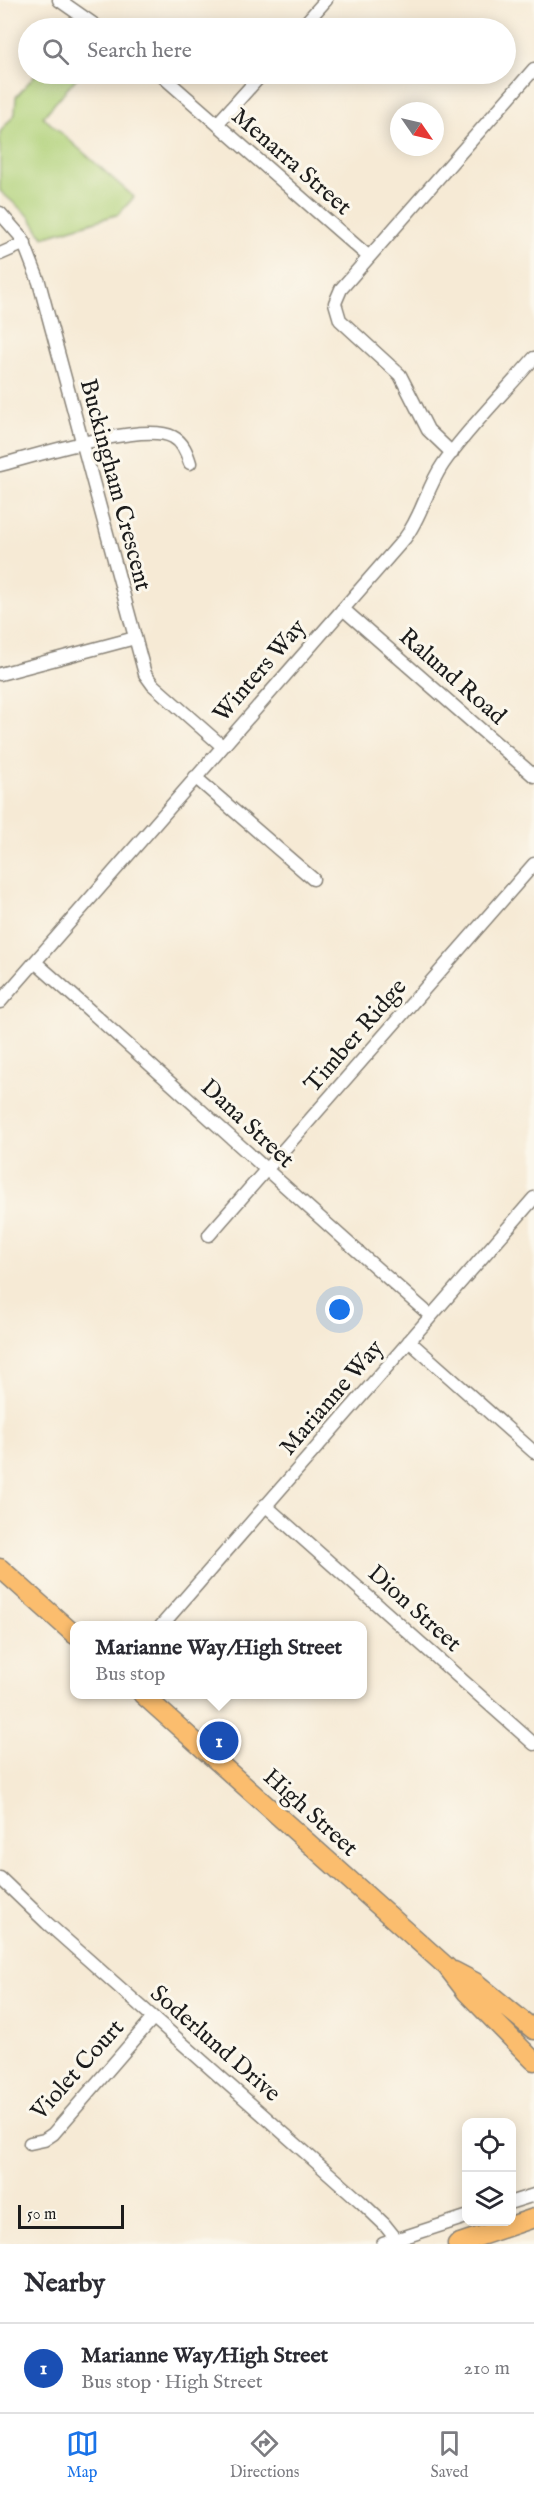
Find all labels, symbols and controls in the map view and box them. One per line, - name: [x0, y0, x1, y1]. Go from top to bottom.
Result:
- search box: [18, 18, 516, 84]
- icon: search: [39, 35, 72, 68]
- text: Search here: [87, 37, 192, 65]
- street label: Menarra Street: [224, 101, 358, 223]
- north arrow: [390, 102, 444, 156]
- street label: Buckingham Crescent: [72, 376, 158, 594]
- street label: Winters Way: [207, 613, 314, 729]
- street label: Ralund Road: [392, 622, 512, 732]
- street label: Timber Ridge: [298, 972, 414, 1100]
- street label: Dana Street: [193, 1073, 301, 1175]
- your location: [325, 1295, 354, 1324]
- street label: Marianne Way: [273, 1333, 391, 1462]
- street label: Dion Street: [361, 1559, 467, 1659]
- popup: [70, 1621, 367, 1699]
- text: Marianne Way/High Street: [95, 1634, 342, 1662]
- text: Bus stop: [95, 1662, 165, 1687]
- pin: 1: [200, 1718, 238, 1764]
- street label: High Street: [256, 1762, 364, 1864]
- street label: Soderlund Drive: [143, 1979, 287, 2109]
- street label: Violet Court: [24, 2013, 131, 2128]
- map controls: [462, 2118, 516, 2226]
- button: locate: [462, 2118, 516, 2172]
- button: layers: [462, 2172, 516, 2226]
- scale bar: [18, 2202, 124, 2230]
- text: 50 m: [27, 2205, 56, 2225]
- text: Nearby: [24, 2267, 105, 2300]
- text: Marianne Way/High Street: [81, 2342, 328, 2370]
- text: 1: [40, 2356, 47, 2381]
- text: 210 m: [464, 2356, 510, 2381]
- text: Bus stop · High Street: [81, 2370, 263, 2395]
- tab: Map: [66, 2427, 99, 2483]
- tab: Directions: [230, 2427, 299, 2483]
- tab: Saved: [431, 2427, 468, 2483]

